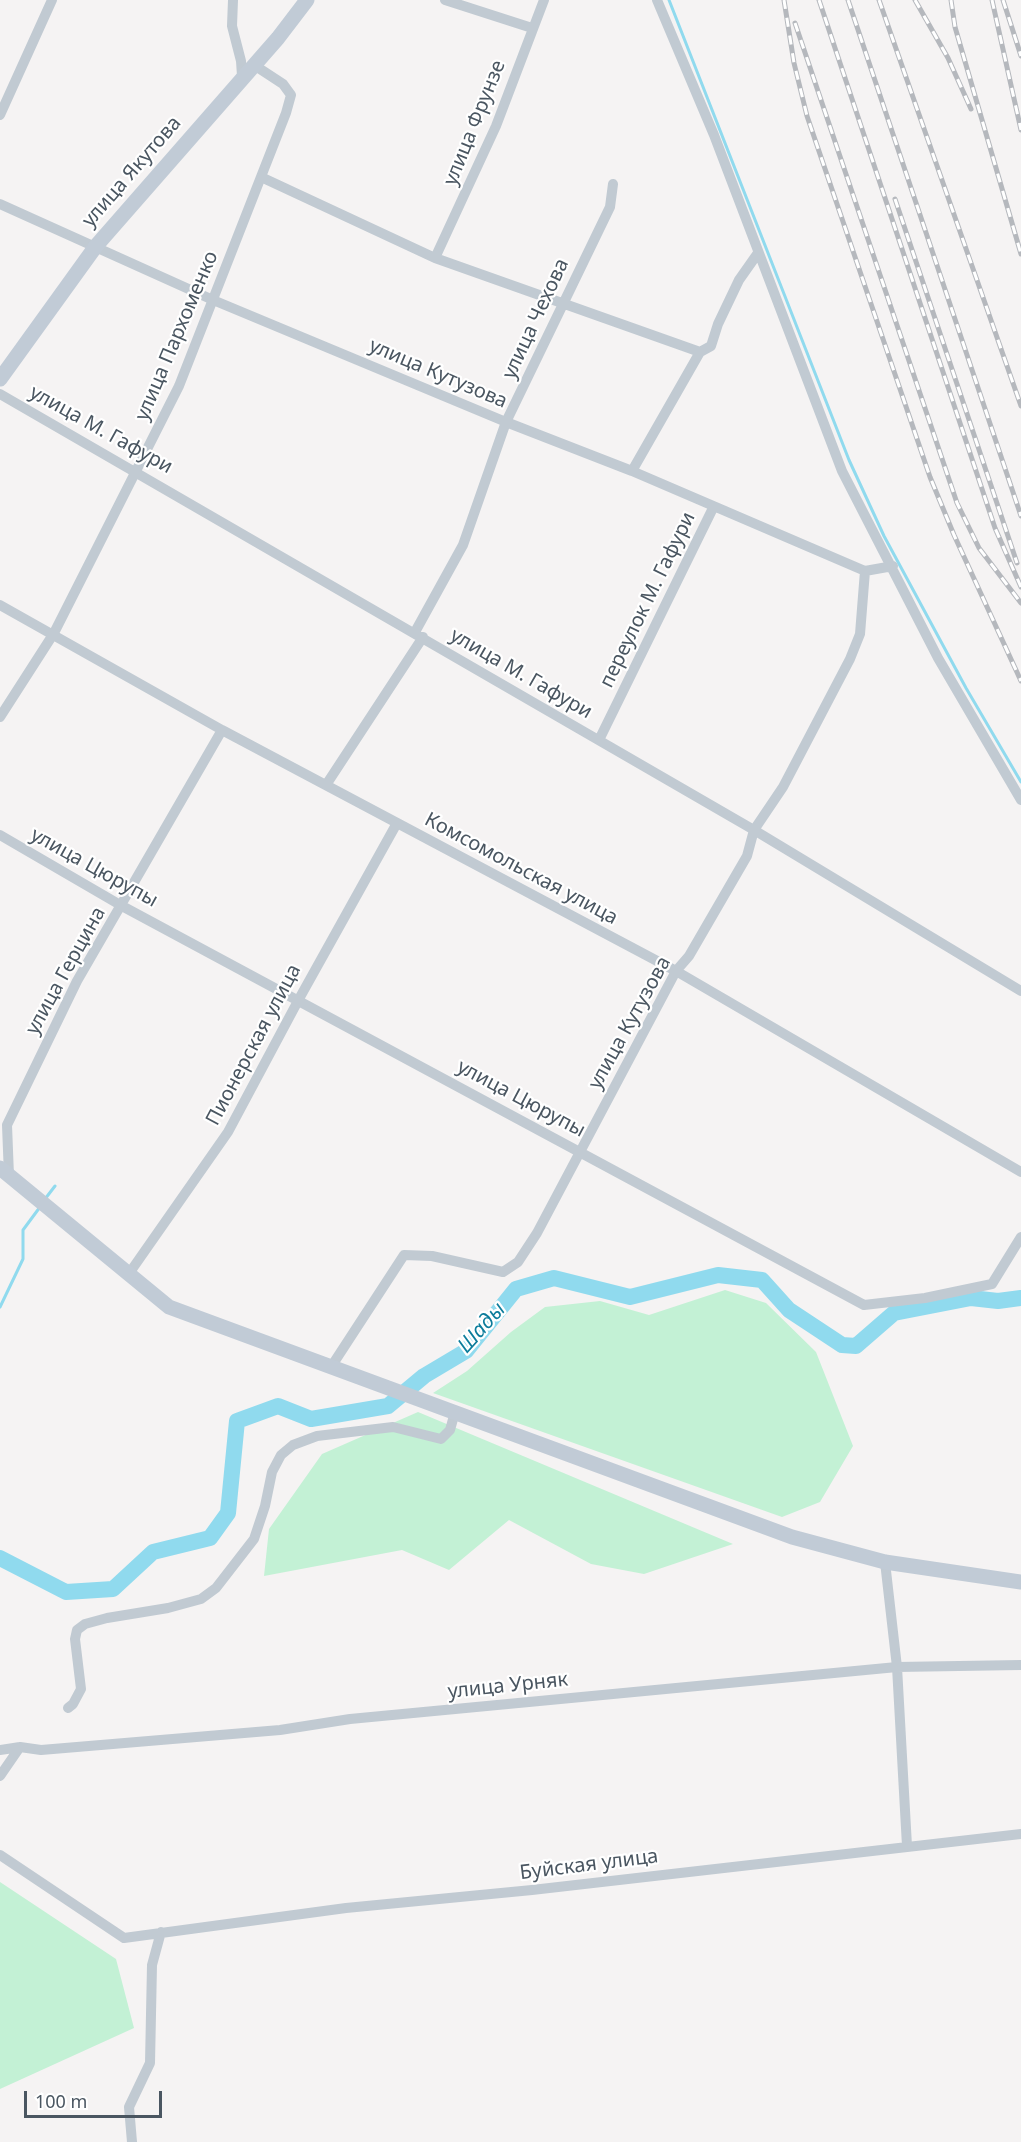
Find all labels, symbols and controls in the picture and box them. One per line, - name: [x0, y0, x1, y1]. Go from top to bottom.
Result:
- street label: улица Фрунзе: [439, 57, 511, 189]
- street label: улица Якутова: [77, 112, 187, 232]
- street label: улица Пархоменко: [130, 248, 224, 424]
- street label: улица Чехова: [498, 255, 574, 383]
- street label: улица Кутузова: [365, 334, 511, 414]
- street label: улица М. Гафури: [25, 381, 177, 479]
- street label: переулок М. Гафури: [595, 508, 701, 692]
- street label: улица М. Гафури: [446, 624, 596, 724]
- street label: Комсомольская улица: [420, 808, 622, 930]
- street label: улица Цюрупы: [26, 823, 162, 913]
- street label: улица Герцина: [21, 903, 111, 1039]
- street label: улица Кутузова: [584, 953, 676, 1093]
- street label: Пионерская улица: [201, 960, 307, 1130]
- street label: улица Цюрупы: [453, 1055, 589, 1143]
- water label: Шады: [453, 1298, 511, 1358]
- street label: улица Урняк: [447, 1668, 569, 1704]
- street label: Буйская улица: [518, 1845, 660, 1885]
- scale bar: [27, 2079, 165, 2117]
- text: 100 m: [35, 2089, 87, 2113]

